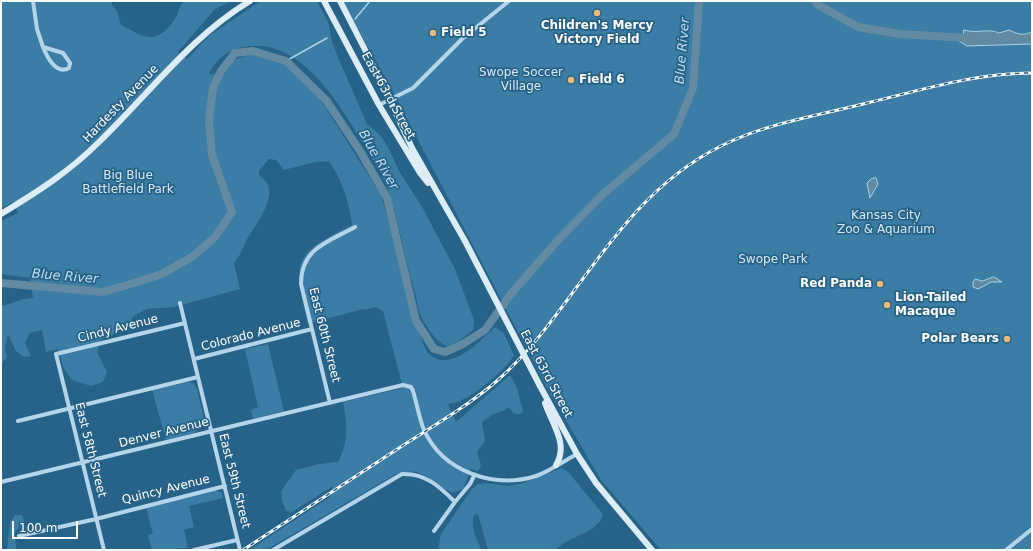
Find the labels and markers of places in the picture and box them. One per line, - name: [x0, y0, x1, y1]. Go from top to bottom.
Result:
- marker: Children's Mercy Victory Field: [592, 8, 602, 18]
- place label: Children's Mercy Victory Field: [541, 19, 653, 47]
- place label: Field 5: [441, 26, 487, 40]
- marker: Field 5: [428, 28, 438, 38]
- place label: Field 6: [579, 73, 625, 87]
- marker: Field 6: [566, 75, 576, 85]
- place label: Red Panda: [800, 277, 872, 291]
- marker: Red Panda: [875, 279, 885, 289]
- place label: Lion-Tailed Macaque: [895, 291, 966, 319]
- marker: Lion-Tailed Macaque: [882, 300, 892, 310]
- place label: Polar Bears: [921, 332, 999, 346]
- marker: Polar Bears: [1002, 334, 1012, 344]

